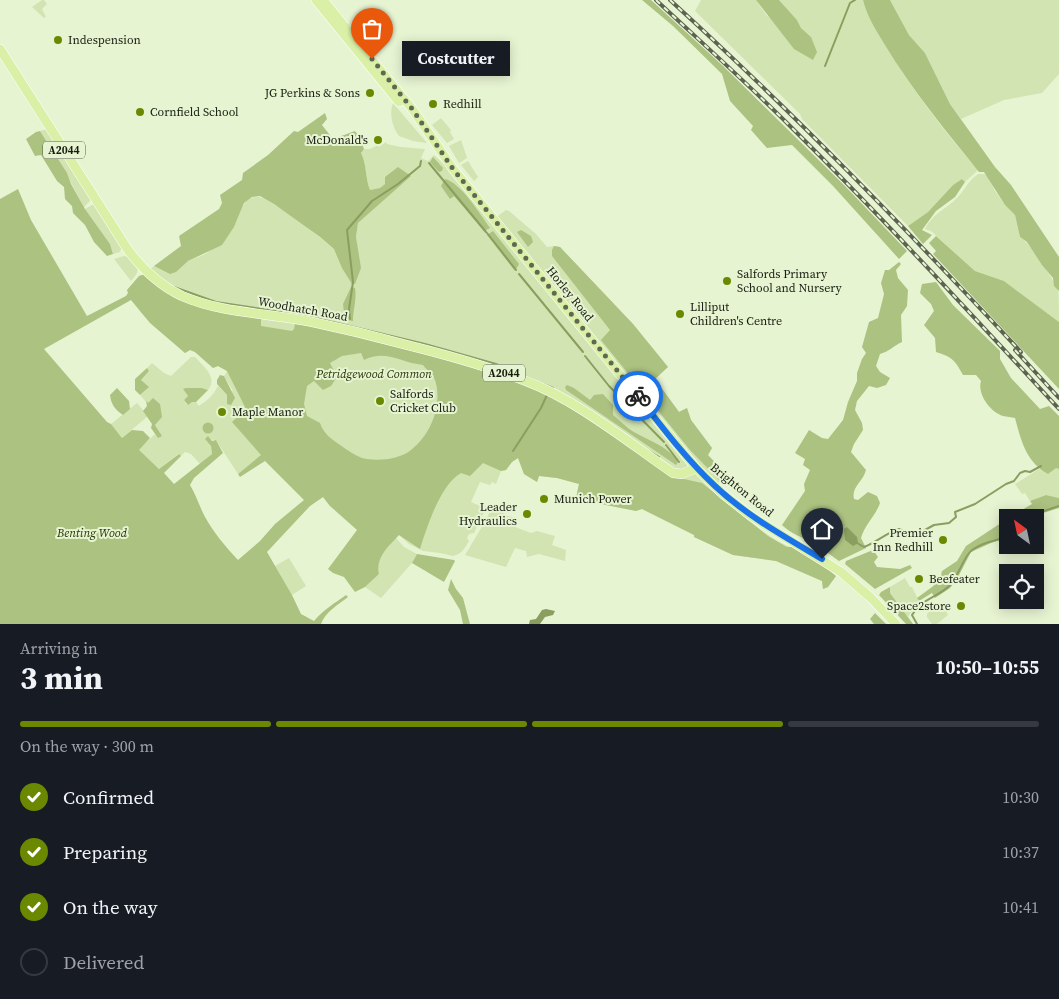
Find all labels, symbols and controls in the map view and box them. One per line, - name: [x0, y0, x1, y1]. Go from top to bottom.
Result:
- pin: [351, 8, 393, 59]
- icon: bag: [358, 15, 386, 43]
- place label: Indespension: [68, 32, 141, 48]
- marker: Indespension: [52, 34, 64, 46]
- callout: Costcutter: [402, 42, 510, 76]
- text: Costcutter: [418, 47, 494, 69]
- place label: JG Perkins & Sons: [264, 85, 360, 101]
- marker: JG Perkins & Sons: [364, 87, 376, 99]
- place label: Redhill: [443, 96, 482, 112]
- marker: Redhill: [427, 98, 439, 110]
- place label: Cornfield School: [150, 104, 239, 120]
- marker: Cornfield School: [134, 106, 146, 118]
- place label: McDonald's: [306, 132, 368, 148]
- marker: McDonald's: [372, 134, 384, 146]
- road number: A2044: [43, 142, 85, 158]
- street label: Horley Road: [543, 263, 597, 325]
- place label: Salfords Primary School and Nursery: [737, 266, 842, 296]
- marker: Salfords Primary School and Nursery: [721, 275, 733, 287]
- street label: Woodhatch Road: [257, 293, 349, 325]
- place label: Lilliput Children's Centre: [690, 299, 782, 329]
- marker: Lilliput Children's Centre: [674, 308, 686, 320]
- road number: A2044: [483, 364, 525, 382]
- park label: Petridgewood Common: [315, 366, 432, 382]
- courier: [613, 371, 663, 421]
- icon: bike: [624, 382, 652, 410]
- place label: Salfords Cricket Club: [390, 386, 456, 416]
- marker: Salfords Cricket Club: [374, 395, 386, 407]
- place label: Maple Manor: [232, 404, 303, 420]
- marker: Maple Manor: [216, 406, 228, 418]
- street label: Brighton Road: [707, 459, 777, 521]
- place label: Munich Power: [554, 491, 632, 507]
- marker: Munich Power: [538, 493, 550, 505]
- place label: Leader Hydraulics: [459, 499, 517, 529]
- marker: Leader Hydraulics: [521, 508, 533, 520]
- pin: [801, 508, 843, 559]
- north arrow: [999, 509, 1044, 554]
- map controls: [999, 509, 1044, 609]
- icon: home: [808, 515, 836, 543]
- park label: Benting Wood: [56, 525, 128, 541]
- place label: Premier Inn Redhill: [873, 525, 933, 555]
- marker: Premier Inn Redhill: [937, 534, 949, 546]
- button: locate: [999, 564, 1044, 609]
- place label: Beefeater: [929, 571, 980, 587]
- marker: Beefeater: [913, 573, 925, 585]
- place label: Space2store: [887, 598, 951, 614]
- marker: Space2store: [955, 600, 967, 612]
- text: Arriving in: [20, 637, 98, 659]
- text: 10:50–10:55: [935, 654, 1039, 680]
- text: 3 min: [20, 656, 103, 700]
- text: On the way · 300 m: [20, 735, 154, 757]
- icon: check: [20, 783, 48, 811]
- text: Confirmed: [63, 784, 154, 810]
- text: 10:30: [1002, 786, 1039, 808]
- icon: check: [20, 838, 48, 866]
- text: Preparing: [63, 839, 147, 865]
- text: 10:37: [1002, 841, 1039, 863]
- icon: check: [20, 893, 48, 921]
- text: On the way: [63, 894, 158, 920]
- text: 10:41: [1002, 896, 1039, 918]
- text: Delivered: [63, 949, 144, 975]

